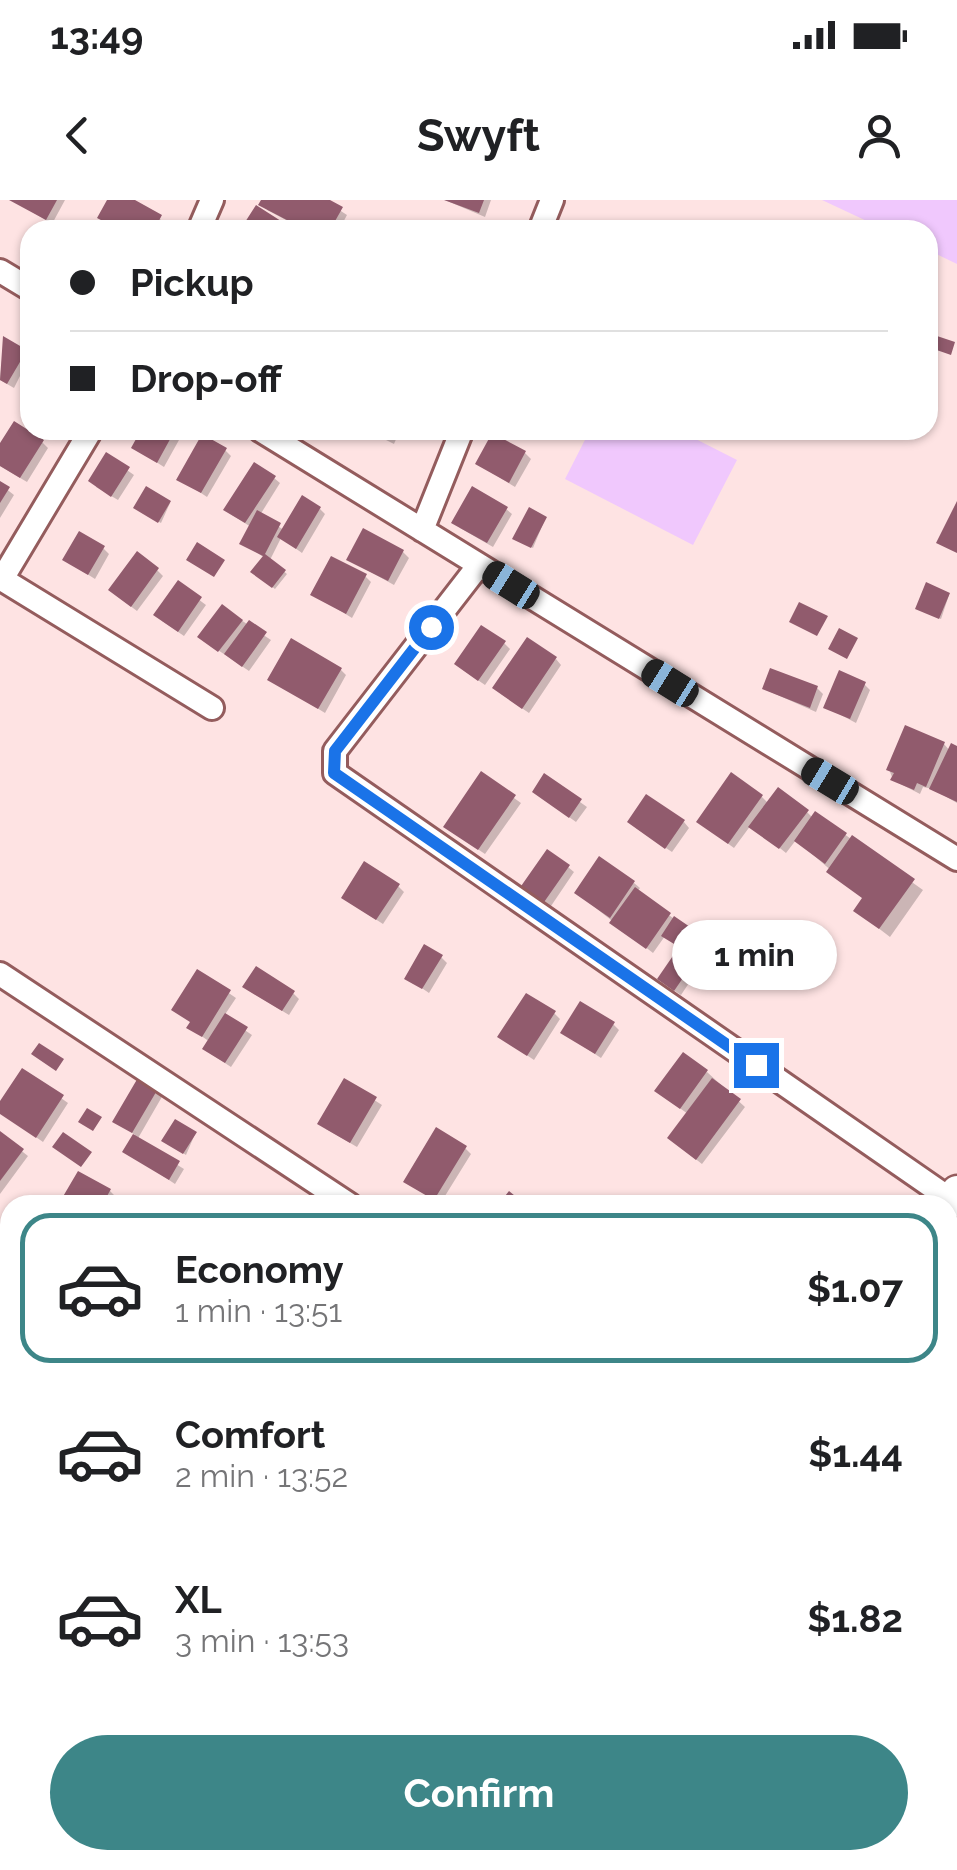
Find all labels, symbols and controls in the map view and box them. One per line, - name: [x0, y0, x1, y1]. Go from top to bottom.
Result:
- text: 13:49: [50, 13, 143, 58]
- icon: back: [50, 108, 105, 163]
- icon: person: [852, 108, 907, 163]
- text: Swyft: [417, 109, 540, 162]
- text: Pickup: [130, 260, 254, 305]
- text: Drop-off: [130, 356, 282, 401]
- car: [478, 556, 544, 614]
- route start: [409, 605, 454, 650]
- car: [637, 654, 703, 712]
- car: [797, 753, 863, 809]
- callout: 1 min: [674, 920, 838, 990]
- text: 1 min: [714, 936, 795, 973]
- route end: [734, 1043, 779, 1088]
- icon: car: [55, 1243, 145, 1333]
- text: Economy: [175, 1247, 344, 1292]
- text: $1.07: [807, 1266, 903, 1311]
- text: 1 min · 13:51: [175, 1292, 342, 1329]
- icon: car: [55, 1408, 145, 1498]
- text: Comfort: [175, 1412, 325, 1457]
- text: $1.44: [808, 1431, 903, 1476]
- text: 2 min · 13:52: [175, 1457, 348, 1494]
- icon: car: [55, 1573, 145, 1663]
- text: XL: [175, 1577, 222, 1622]
- text: $1.82: [807, 1596, 903, 1641]
- text: 3 min · 13:53: [175, 1622, 349, 1659]
- button: Confirm: [50, 1735, 908, 1850]

